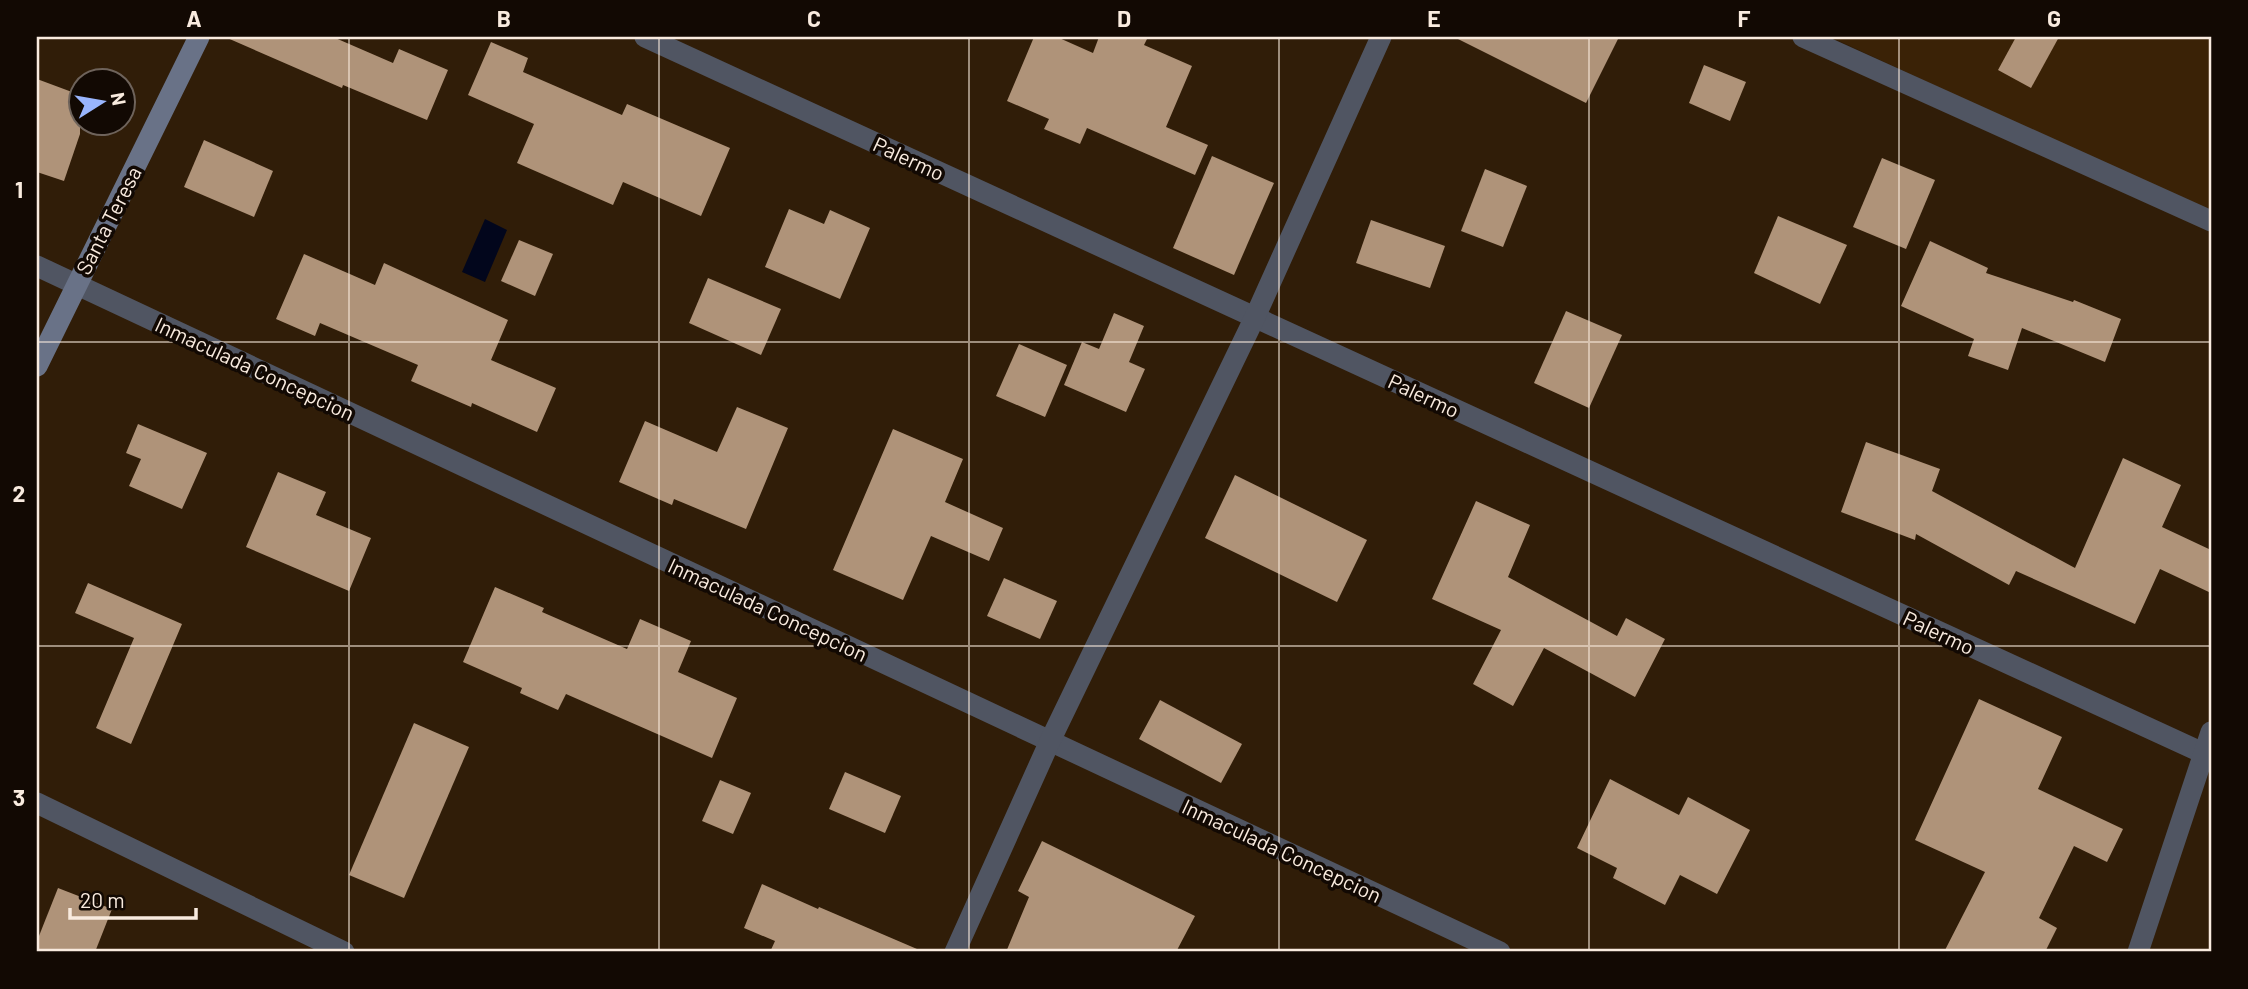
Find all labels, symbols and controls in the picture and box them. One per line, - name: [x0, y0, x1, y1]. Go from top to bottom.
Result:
- text: A: [186, 4, 202, 32]
- text: B: [497, 4, 511, 32]
- text: C: [807, 4, 821, 32]
- text: D: [1117, 4, 1131, 32]
- text: E: [1427, 4, 1441, 32]
- text: F: [1738, 4, 1751, 32]
- text: G: [2047, 4, 2061, 32]
- north arrow: [66, 66, 136, 136]
- text: N: [107, 90, 132, 107]
- street label: Palermo: [870, 131, 948, 185]
- street label: Santa Teresa: [70, 162, 146, 278]
- text: 1: [15, 175, 23, 203]
- street label: Inmaculada Concepcion: [151, 311, 359, 425]
- street label: Palermo: [1385, 368, 1463, 422]
- text: 2: [13, 479, 25, 507]
- street label: Inmaculada Concepcion: [664, 552, 872, 666]
- street label: Palermo: [1900, 605, 1978, 659]
- text: 3: [13, 783, 25, 811]
- street label: Inmaculada Concepcion: [1178, 793, 1386, 907]
- scale bar: [70, 877, 196, 921]
- text: 20 m: [80, 887, 125, 912]

